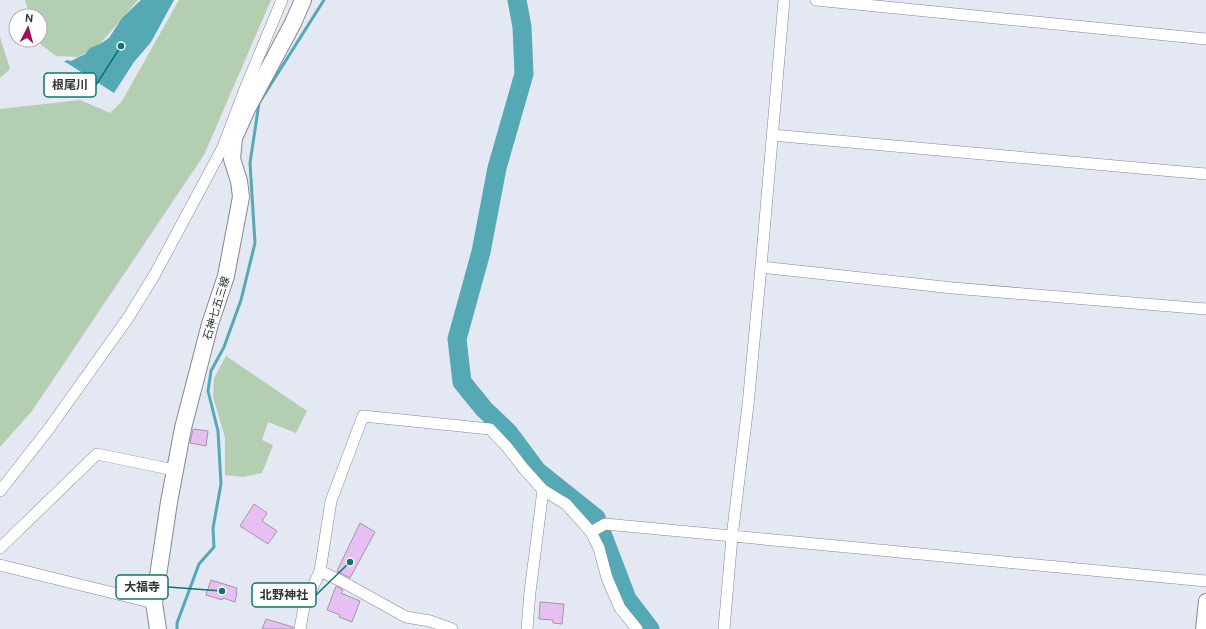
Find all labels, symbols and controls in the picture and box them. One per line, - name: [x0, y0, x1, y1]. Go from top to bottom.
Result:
- north arrow: [8, 8, 48, 48]
- text: N: [24, 11, 34, 25]
- callout: 根尾川: [44, 73, 96, 97]
- text: 根尾川: [52, 77, 88, 93]
- street label: 石神七五三線: [200, 274, 232, 342]
- callout: 大福寺: [116, 575, 168, 599]
- text: 大福寺: [124, 579, 160, 595]
- callout: 北野神社: [252, 583, 316, 607]
- text: 北野神社: [260, 587, 308, 603]

